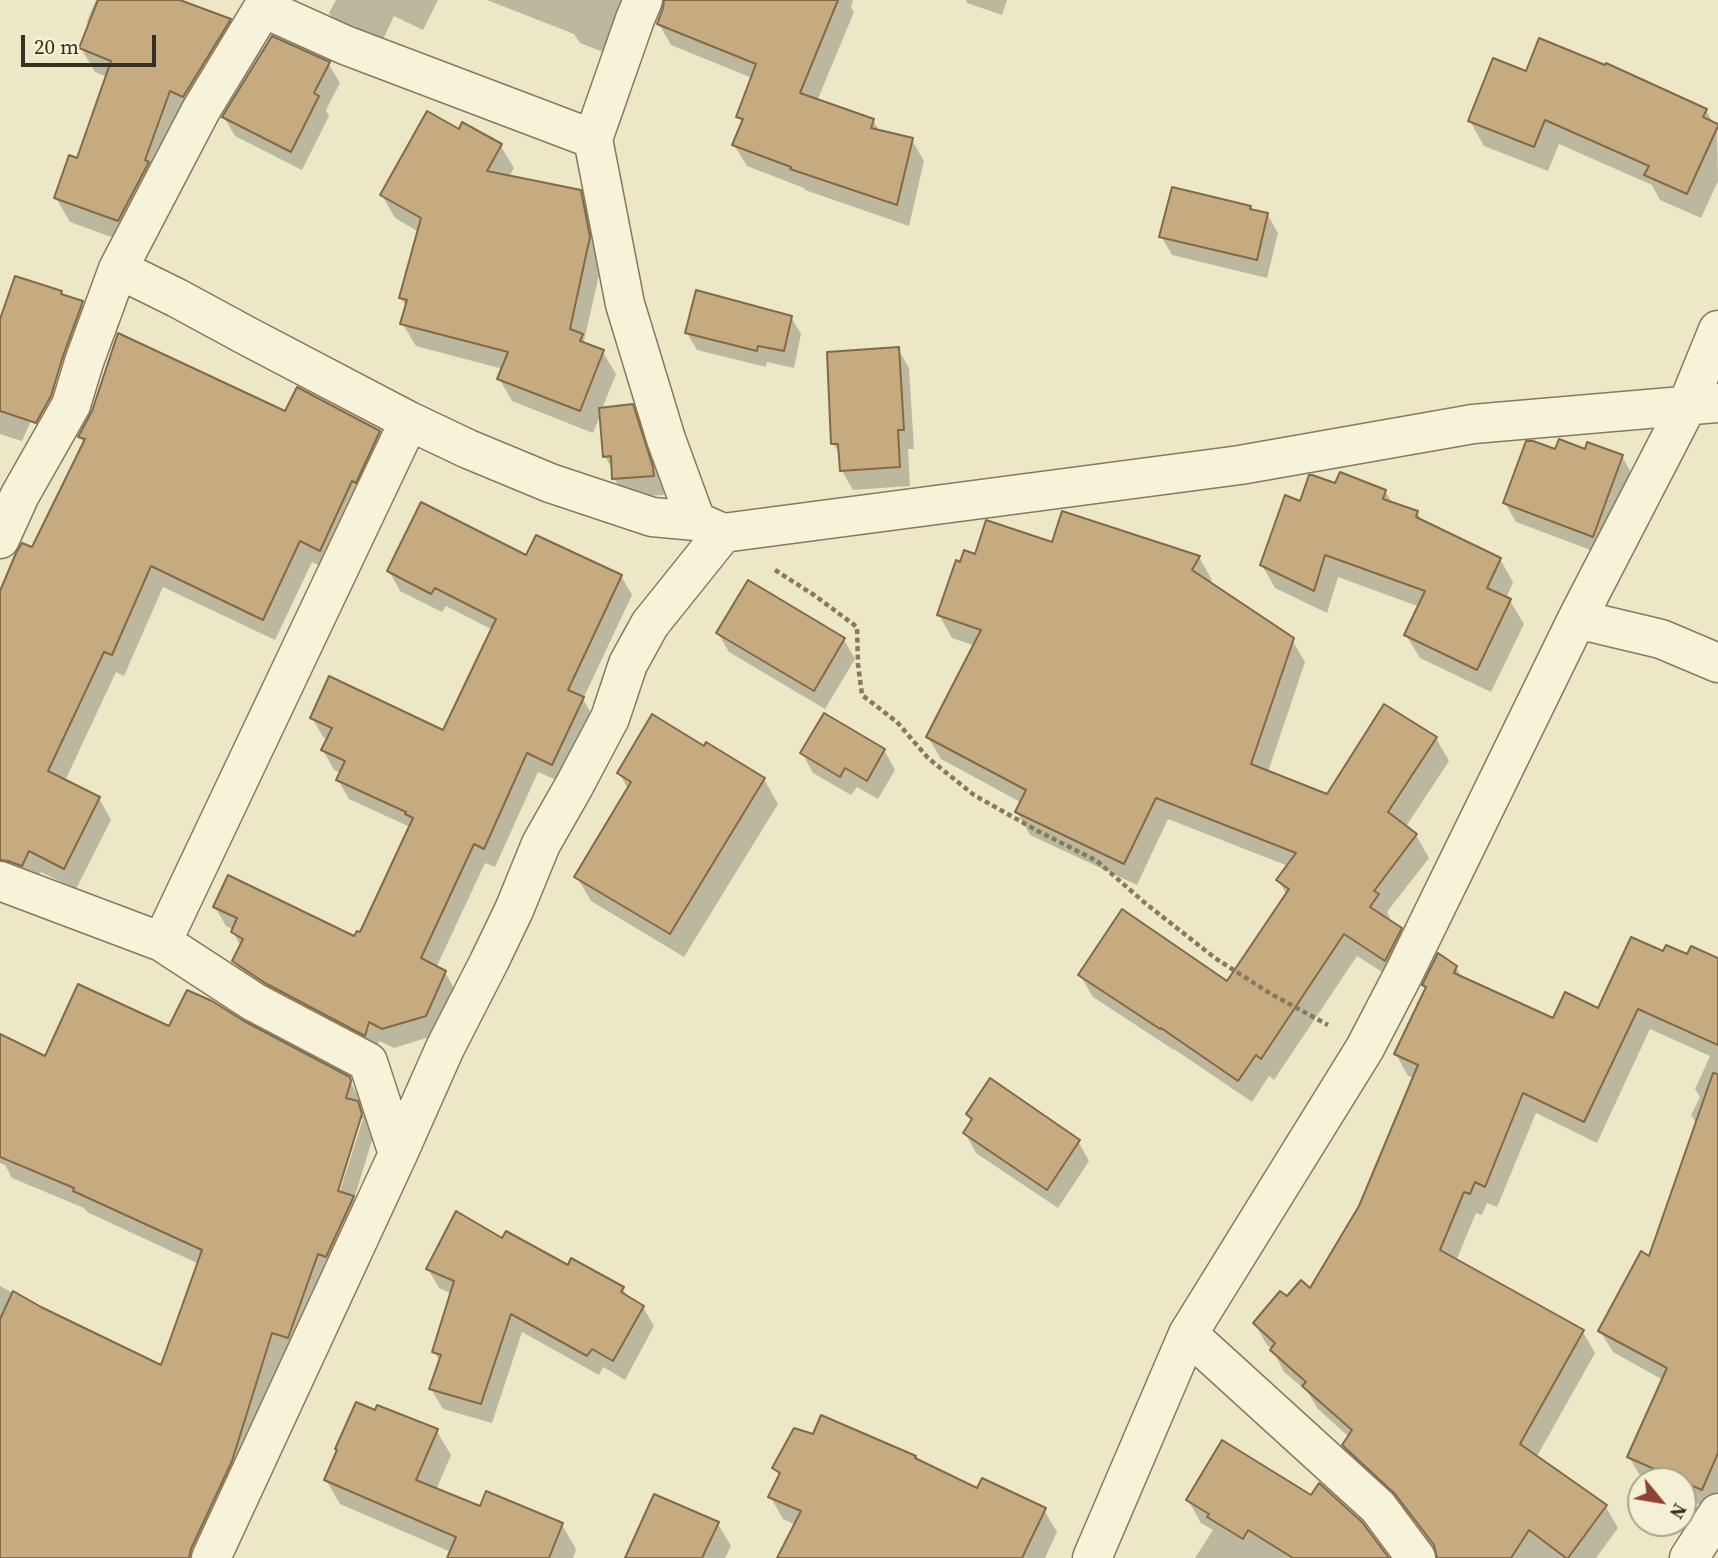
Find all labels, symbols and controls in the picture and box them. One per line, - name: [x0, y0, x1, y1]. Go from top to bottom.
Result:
- scale bar: [24, 21, 159, 65]
- text: 20 m: [34, 32, 79, 61]
- north arrow: [1627, 1467, 1697, 1537]
- text: N: [1664, 1499, 1693, 1524]

